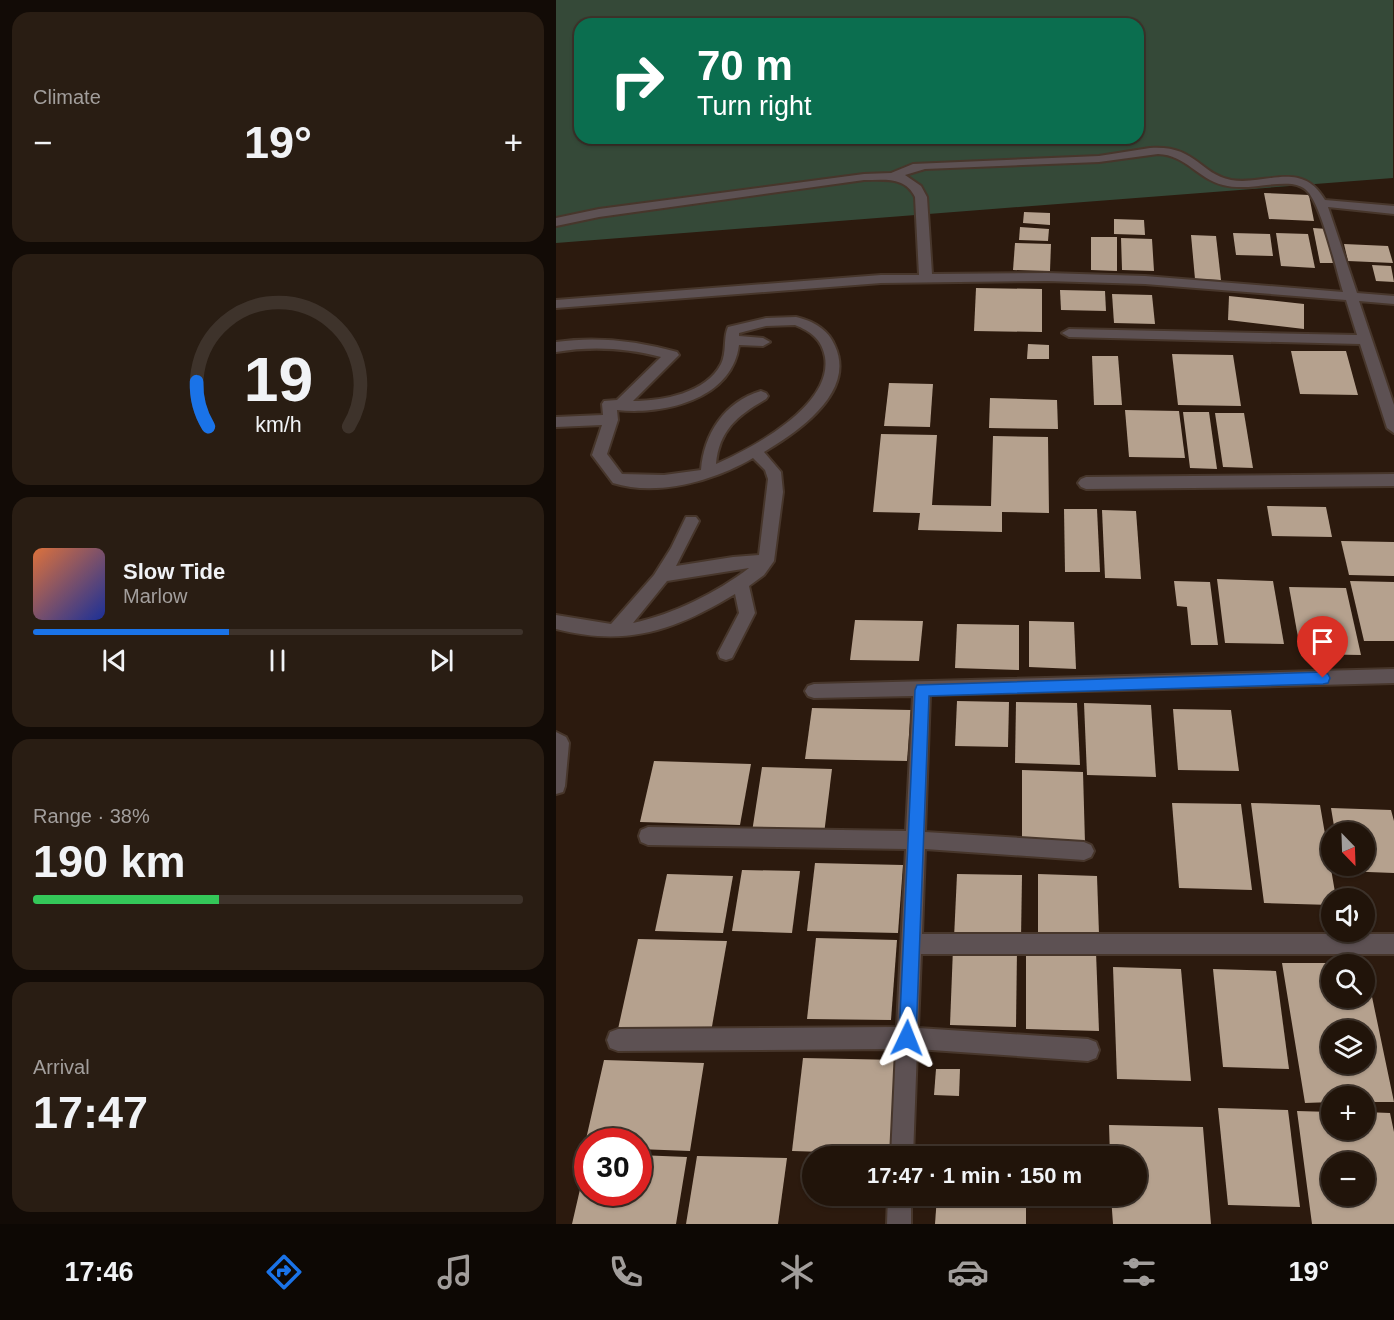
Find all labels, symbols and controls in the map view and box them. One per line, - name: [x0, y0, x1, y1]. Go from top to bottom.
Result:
- icon: right: [598, 42, 676, 120]
- text: 70 m: [697, 42, 793, 89]
- text: Climate: [33, 86, 101, 108]
- text: Turn right: [697, 91, 812, 121]
- text: 19°: [244, 117, 312, 168]
- text: −: [33, 124, 52, 161]
- text: +: [504, 124, 523, 161]
- text: 19: [243, 345, 313, 414]
- text: km/h: [255, 413, 301, 437]
- text: Slow Tide: [123, 559, 225, 584]
- text: Marlow: [123, 585, 187, 607]
- pin: [1297, 616, 1348, 678]
- icon: arrive: [1306, 625, 1339, 658]
- icon: previous: [98, 644, 131, 677]
- icon: pause: [261, 644, 294, 677]
- icon: next: [425, 644, 458, 677]
- text: Range · 38%: [33, 805, 150, 827]
- north arrow: [1321, 822, 1375, 876]
- map controls: [1321, 822, 1375, 1206]
- text: 190 km: [33, 836, 186, 887]
- button: sound: [1321, 888, 1375, 942]
- button: search: [1321, 954, 1375, 1008]
- position arrow: [875, 1006, 939, 1070]
- button: layers: [1321, 1020, 1375, 1074]
- text: Arrival: [33, 1056, 90, 1078]
- button: +: [1321, 1086, 1375, 1140]
- text: 17:47: [33, 1087, 148, 1138]
- speed limit sign: 30: [574, 1128, 652, 1206]
- button: −: [1321, 1152, 1375, 1206]
- text: 17:47 · 1 min · 150 m: [867, 1163, 1082, 1188]
- icon: directions: [263, 1251, 305, 1293]
- icon: music: [434, 1251, 476, 1293]
- icon: phone: [605, 1251, 647, 1293]
- icon: climate: [776, 1251, 818, 1293]
- icon: car: [947, 1251, 989, 1293]
- icon: filters: [1118, 1251, 1160, 1293]
- text: 17:46: [65, 1257, 134, 1287]
- text: 19°: [1289, 1257, 1329, 1287]

